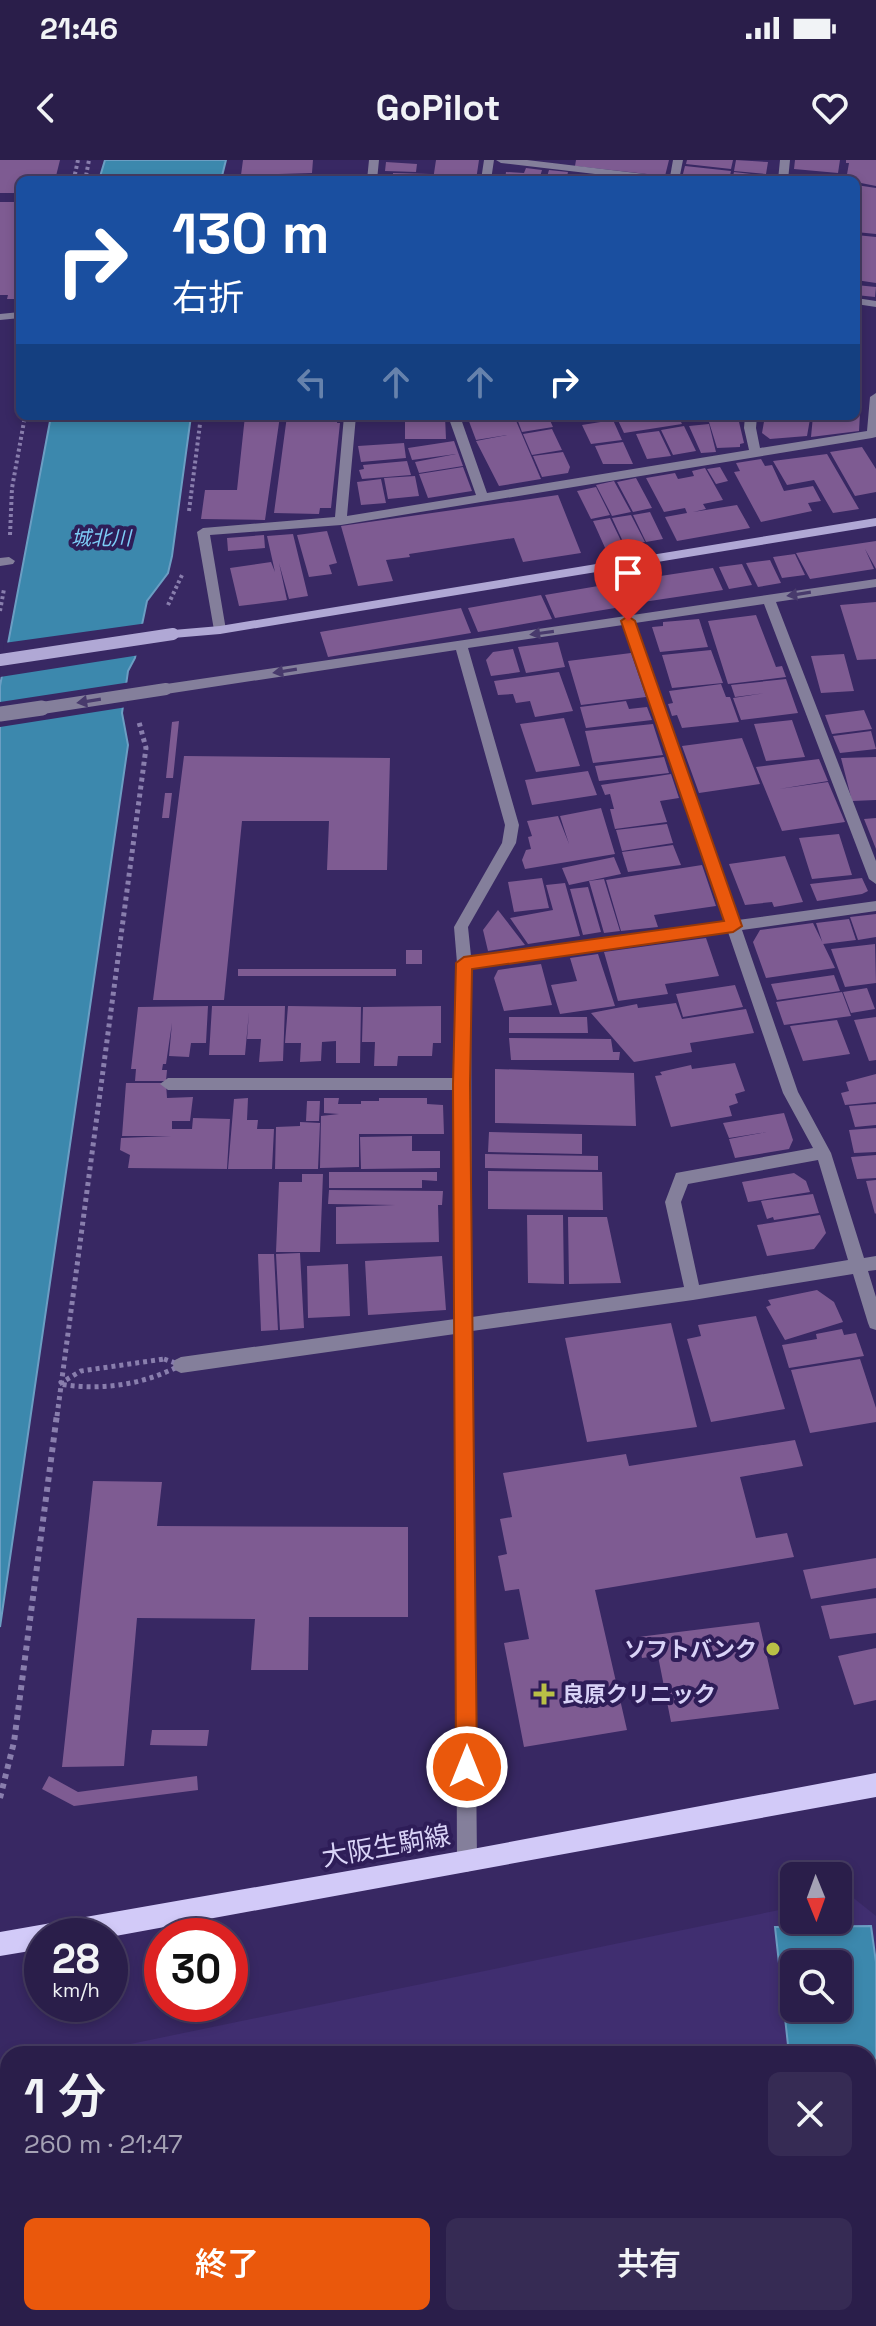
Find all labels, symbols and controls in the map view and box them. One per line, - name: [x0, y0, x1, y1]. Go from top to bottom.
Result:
- text: 21:46: [40, 9, 118, 48]
- text: GoPilot: [376, 85, 500, 131]
- icon: back: [24, 86, 68, 130]
- icon: heart: [808, 86, 852, 130]
- text: 130 m: [172, 198, 330, 269]
- icon: right: [40, 208, 144, 312]
- text: 右折: [172, 275, 244, 321]
- icon: left: [290, 360, 334, 404]
- icon: ahead: [374, 360, 418, 404]
- icon: ahead: [458, 360, 502, 404]
- icon: right: [542, 360, 586, 404]
- water label: 城北川: [71, 525, 133, 551]
- pin: [594, 539, 662, 621]
- icon: arrive: [606, 551, 650, 595]
- one-way arrow: [786, 589, 811, 601]
- one-way arrow: [529, 627, 554, 640]
- one-way arrow: [272, 665, 297, 678]
- one-way arrow: [76, 695, 101, 707]
- place label: ソフトバンク: [624, 1635, 757, 1663]
- marker: ソフトバンク: [764, 1640, 782, 1658]
- place label: 良原クリニック: [562, 1680, 716, 1708]
- marker: 良原クリニック: [533, 1683, 555, 1705]
- position arrow: [425, 1725, 509, 1809]
- street label: 大阪生駒線: [319, 1818, 453, 1874]
- north arrow: [780, 1862, 852, 1934]
- map controls: [780, 1862, 852, 2022]
- speed limit sign: 30: [144, 1918, 248, 2022]
- text: 28: [52, 1934, 100, 1985]
- button: search: [780, 1950, 852, 2022]
- text: km/h: [52, 1977, 100, 2003]
- text: 1 分: [24, 2066, 106, 2127]
- button: close: [768, 2072, 852, 2156]
- text: 260 m · 21:47: [24, 2127, 183, 2161]
- button: 終了: [24, 2218, 430, 2310]
- button: 共有: [446, 2218, 852, 2310]

